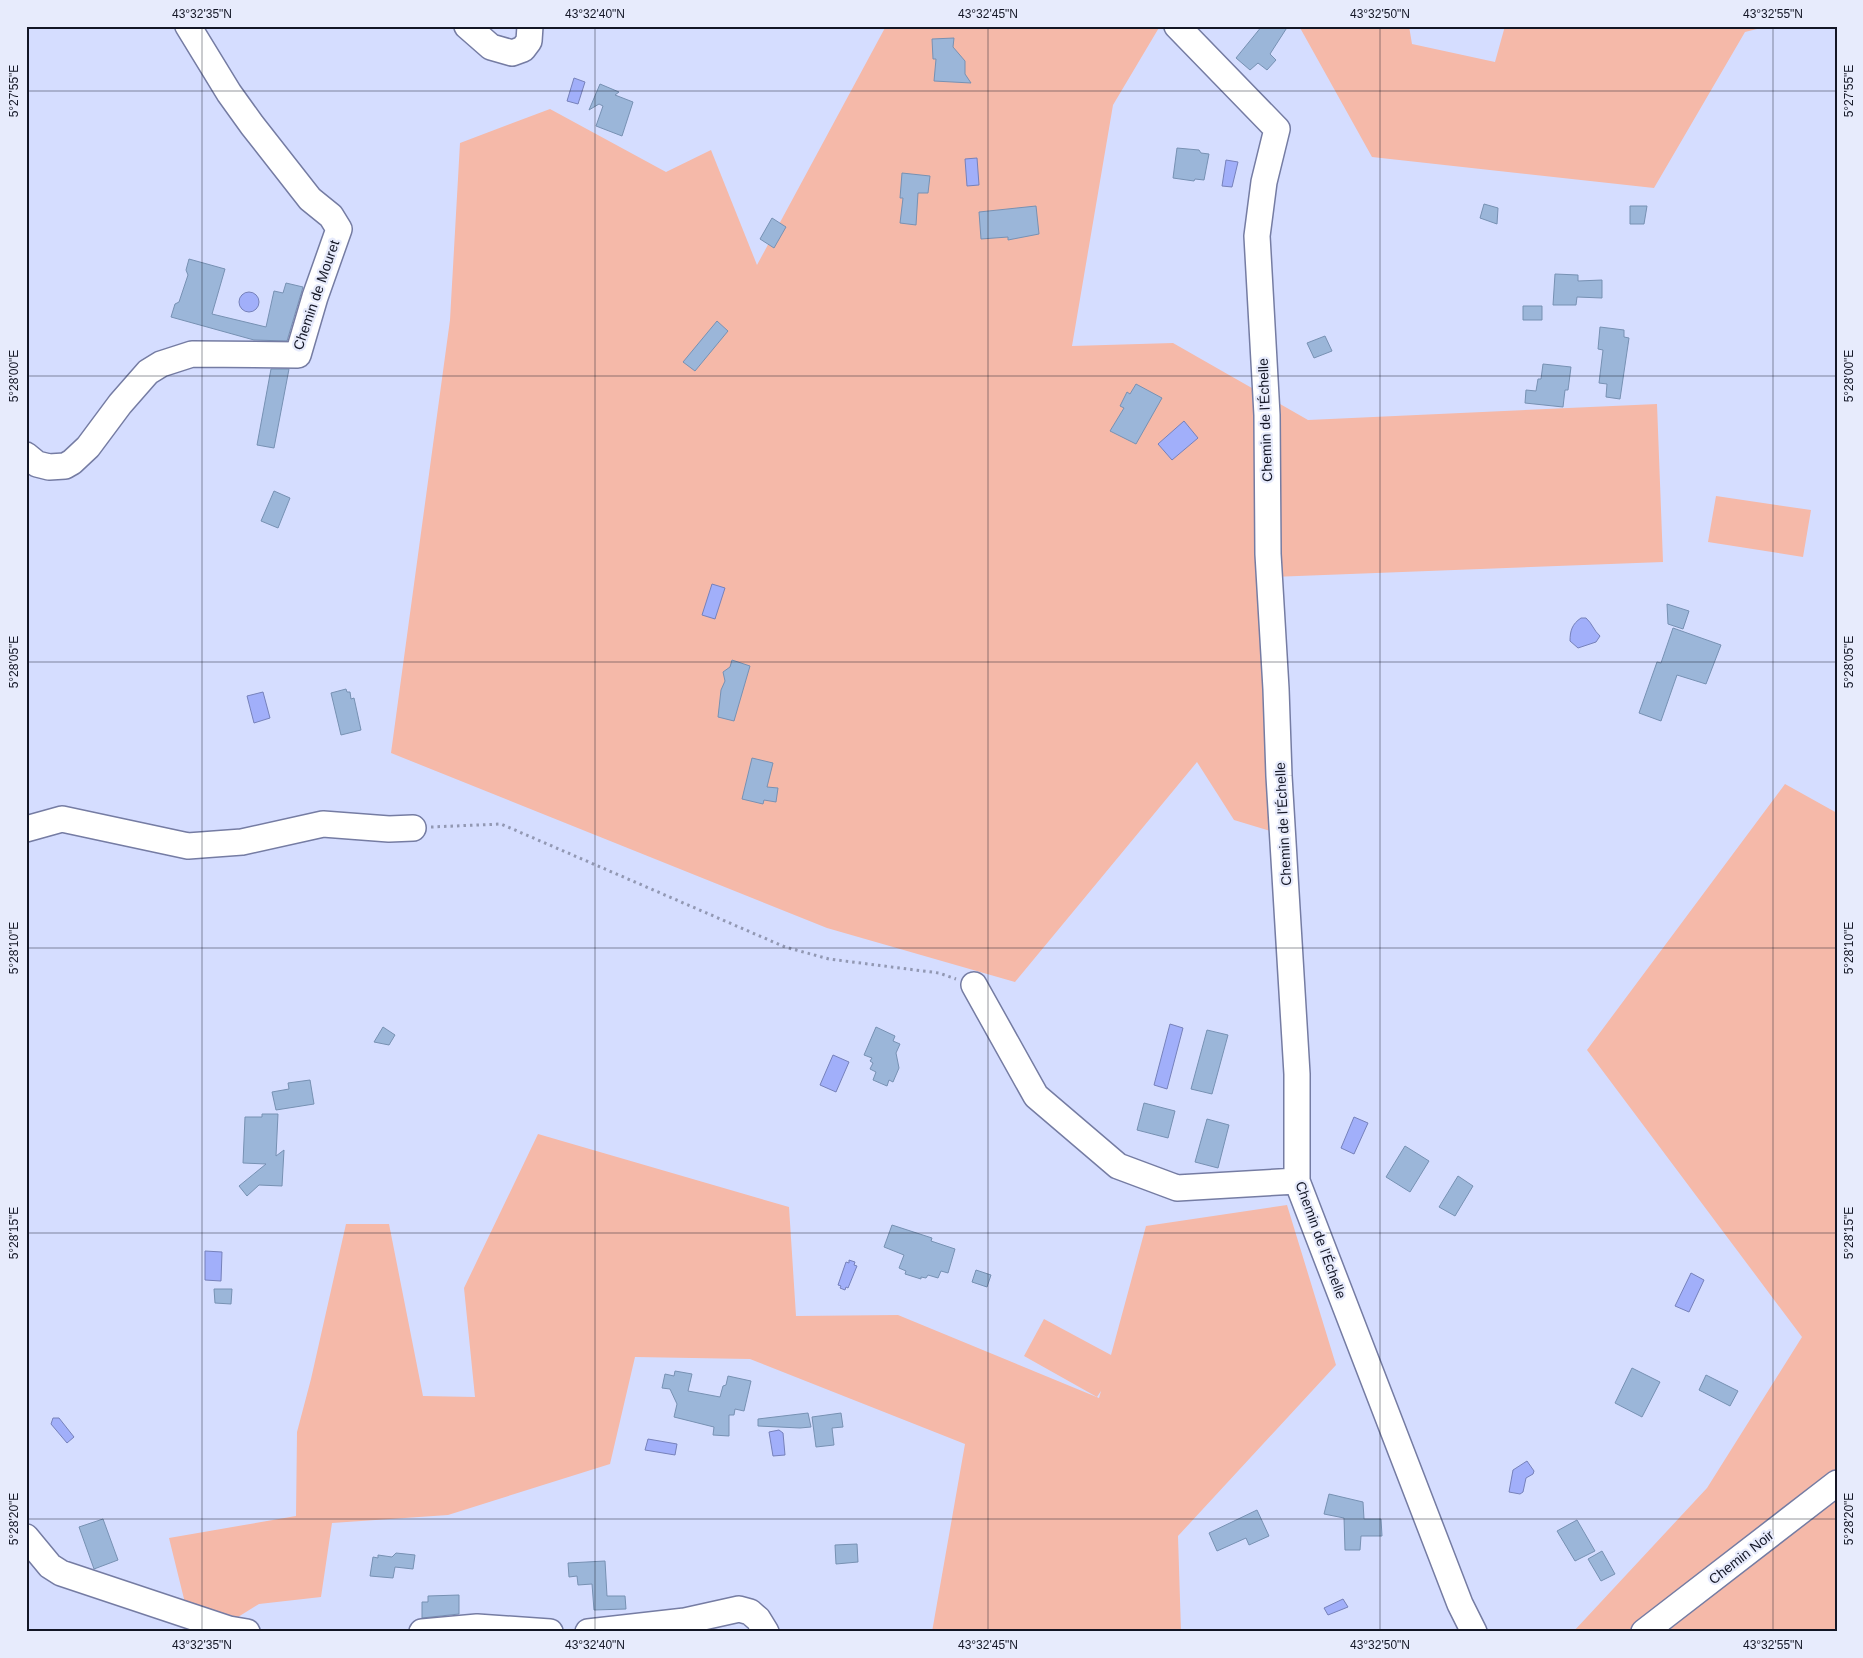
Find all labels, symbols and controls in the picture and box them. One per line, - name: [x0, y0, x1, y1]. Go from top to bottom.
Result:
- text: 43°32'35"N: [172, 7, 232, 21]
- text: 43°32'40"N: [565, 7, 625, 21]
- text: 43°32'45"N: [958, 7, 1018, 21]
- text: 43°32'50"N: [1350, 7, 1410, 21]
- text: 43°32'55"N: [1743, 7, 1803, 21]
- text: 5°27'55"E: [7, 65, 21, 117]
- text: 5°27'55"E: [1842, 65, 1856, 117]
- street label: Chemin de Mouret: [290, 238, 342, 352]
- text: 5°28'00"E: [7, 350, 21, 402]
- text: 5°28'00"E: [1842, 350, 1856, 402]
- street label: Chemin de l’Échelle: [1255, 358, 1275, 482]
- text: 5°28'05"E: [7, 636, 21, 688]
- text: 5°28'05"E: [1842, 636, 1856, 688]
- street label: Chemin de l’Échelle: [1272, 762, 1294, 886]
- text: 5°28'10"E: [7, 922, 21, 974]
- text: 5°28'10"E: [1842, 922, 1856, 974]
- street label: Chemin de l’Échelle: [1292, 1179, 1350, 1301]
- text: 5°28'15"E: [7, 1207, 21, 1259]
- text: 5°28'15"E: [1842, 1207, 1856, 1259]
- text: 5°28'20"E: [7, 1493, 21, 1545]
- text: 5°28'20"E: [1842, 1493, 1856, 1545]
- street label: Chemin Noir: [1705, 1527, 1777, 1587]
- text: 43°32'35"N: [172, 1638, 232, 1652]
- text: 43°32'40"N: [565, 1638, 625, 1652]
- text: 43°32'45"N: [958, 1638, 1018, 1652]
- text: 43°32'50"N: [1350, 1638, 1410, 1652]
- text: 43°32'55"N: [1743, 1638, 1803, 1652]

